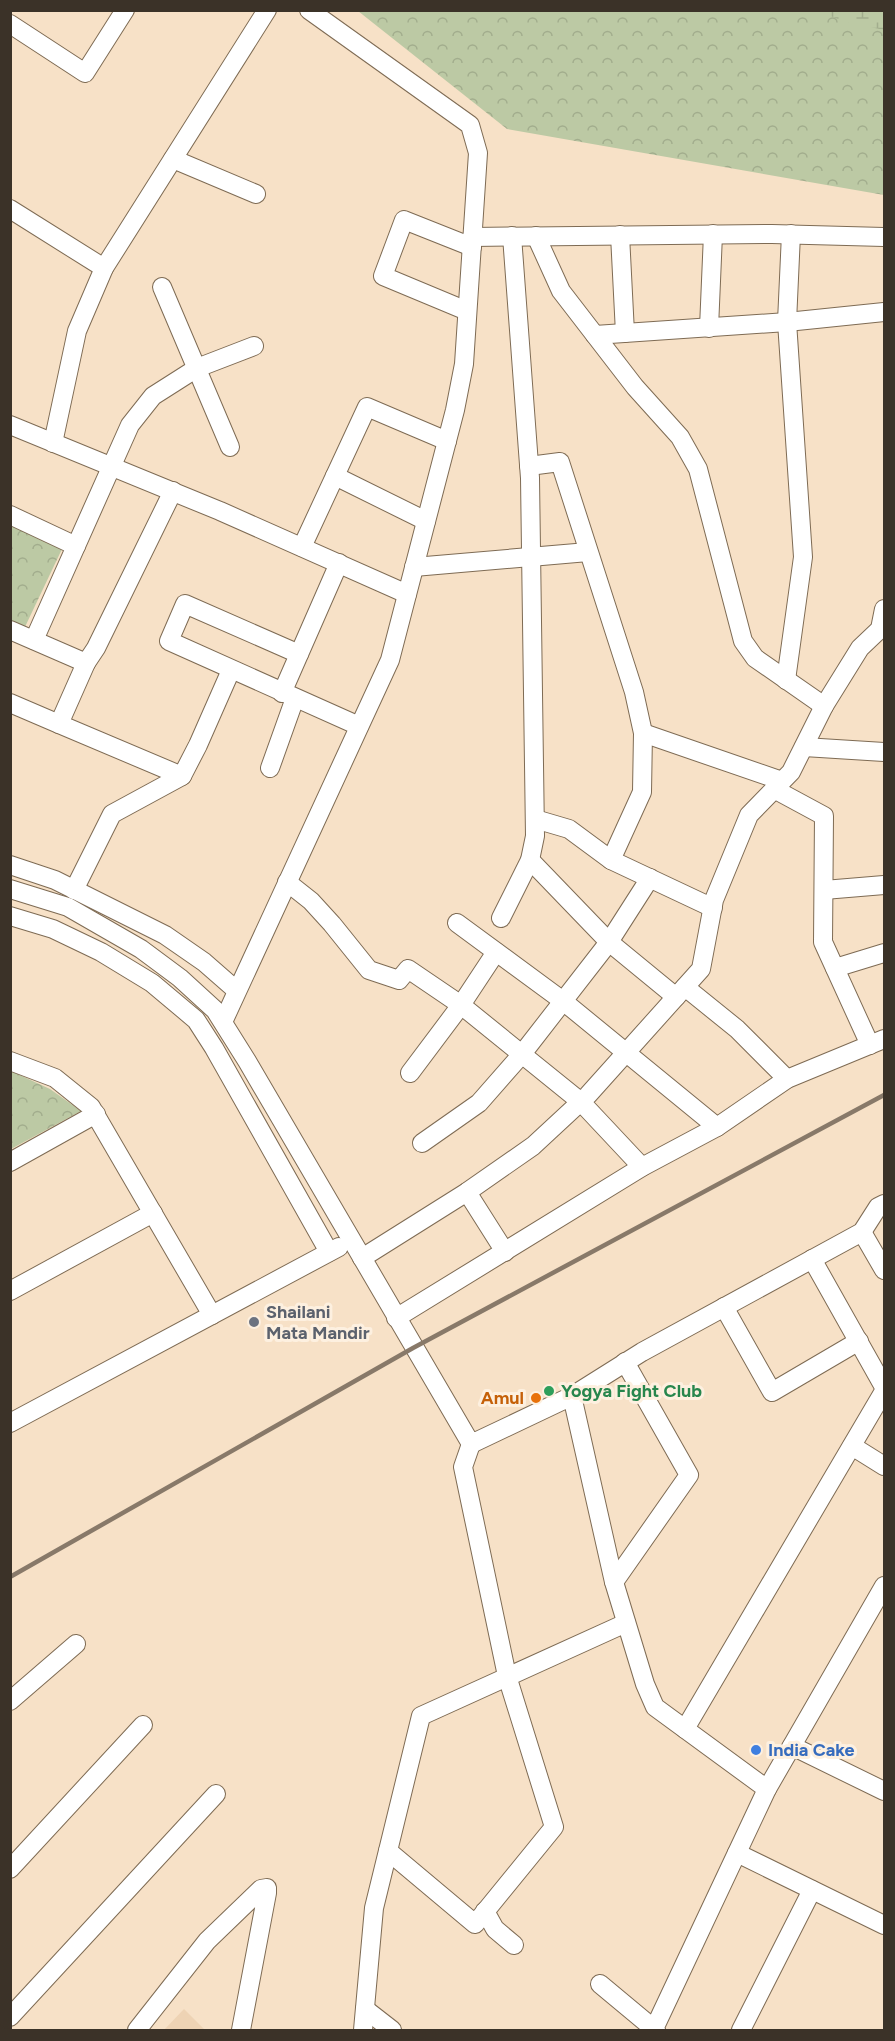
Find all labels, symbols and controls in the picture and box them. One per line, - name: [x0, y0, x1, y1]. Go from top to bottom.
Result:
- place label: Shailani Mata Mandir: [266, 1301, 370, 1344]
- marker: Shailani Mata Mandir: [247, 1315, 261, 1329]
- place label: Yogya Fight Club: [561, 1380, 702, 1402]
- marker: Yogya Fight Club: [542, 1384, 556, 1398]
- place label: Amul: [481, 1387, 524, 1409]
- marker: Amul: [529, 1391, 543, 1405]
- place label: India Cake: [768, 1739, 855, 1761]
- marker: India Cake: [749, 1743, 763, 1757]

